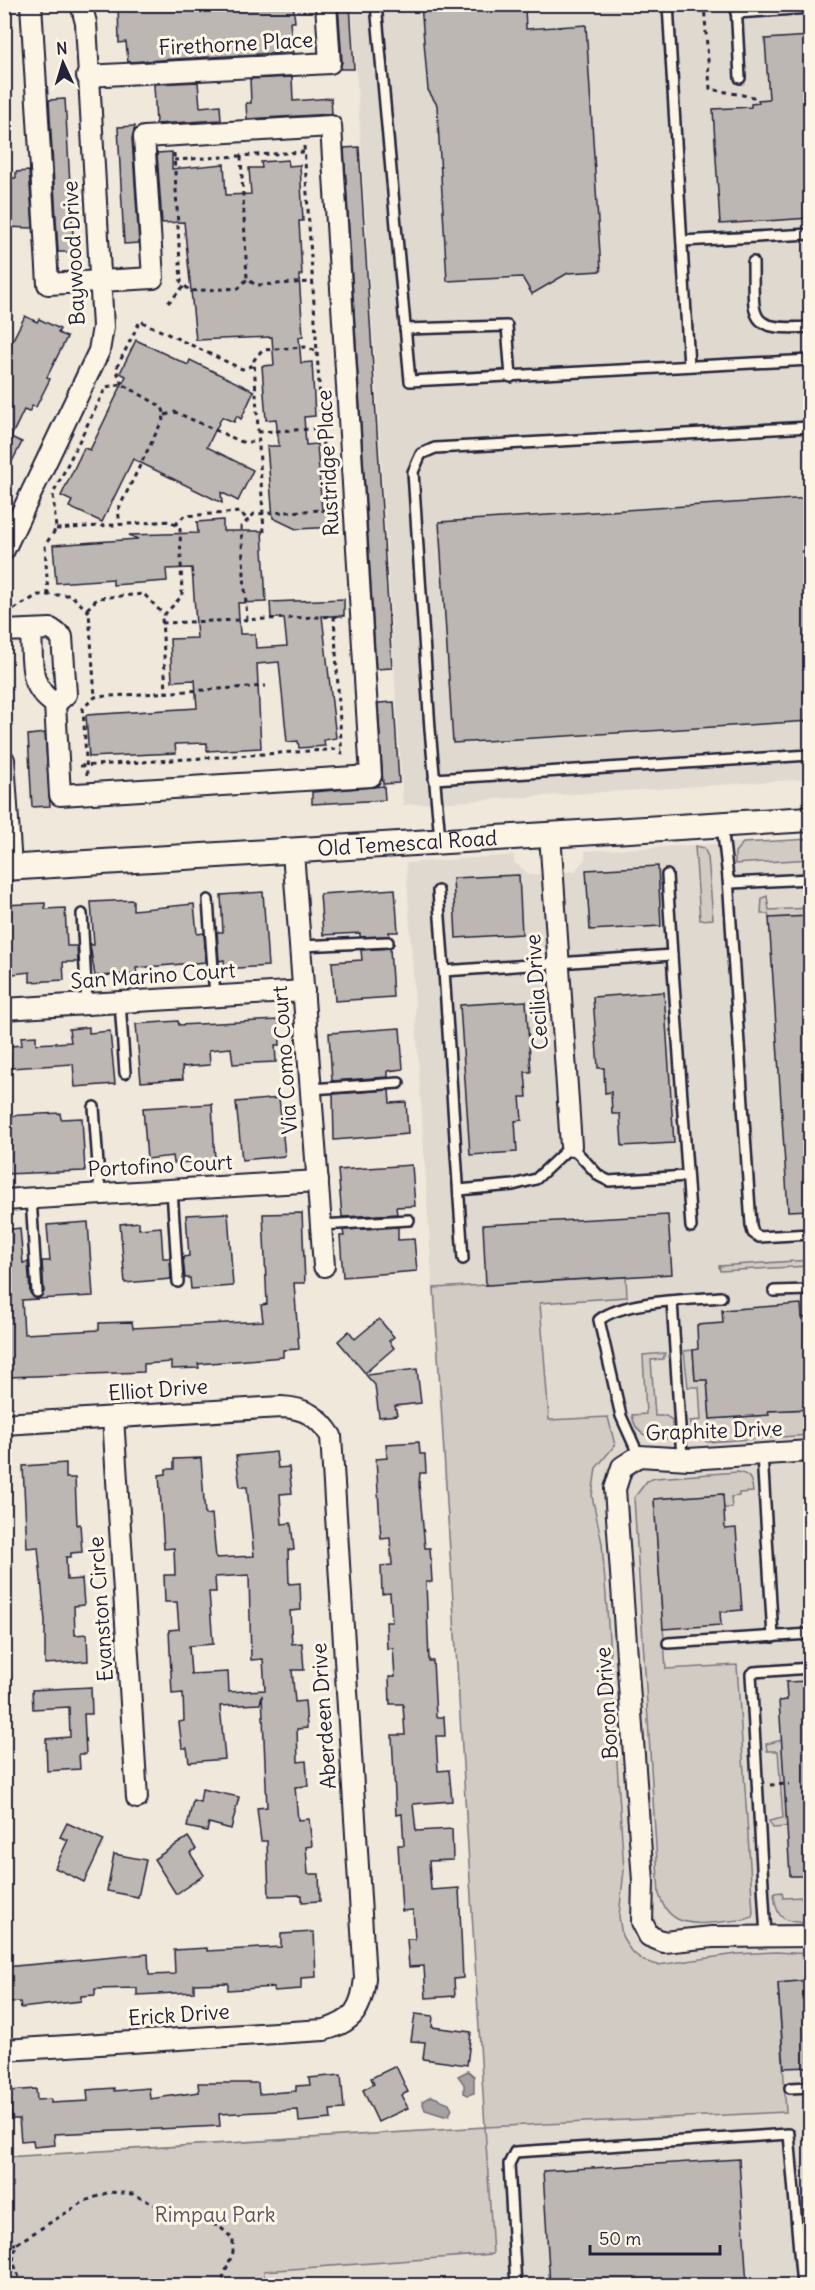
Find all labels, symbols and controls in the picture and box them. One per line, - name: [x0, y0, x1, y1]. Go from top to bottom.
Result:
- street label: Firethorne Place: [158, 26, 314, 61]
- north arrow: [33, 33, 93, 93]
- text: N: [56, 38, 68, 58]
- street label: Baywood Drive: [56, 180, 91, 326]
- street label: Rustridge Place: [310, 389, 345, 537]
- street label: Old Temescal Road: [317, 824, 498, 862]
- street label: Cecilia Drive: [519, 933, 554, 1051]
- street label: San Marino Court: [70, 956, 236, 995]
- street label: Via Como Court: [266, 985, 303, 1135]
- street label: Portofino Court: [87, 1148, 233, 1183]
- street label: Elliot Drive: [107, 1373, 209, 1406]
- street label: Graphite Drive: [645, 1415, 783, 1446]
- street label: Evanston Circle: [82, 1536, 119, 1683]
- street label: Aberdeen Drive: [305, 1642, 342, 1790]
- street label: Boron Drive: [589, 1646, 624, 1760]
- street label: Erick Drive: [127, 1997, 231, 2032]
- park label: Rimpau Park: [155, 2201, 275, 2228]
- scale bar: [590, 2218, 720, 2256]
- text: 50 m: [599, 2227, 641, 2250]

